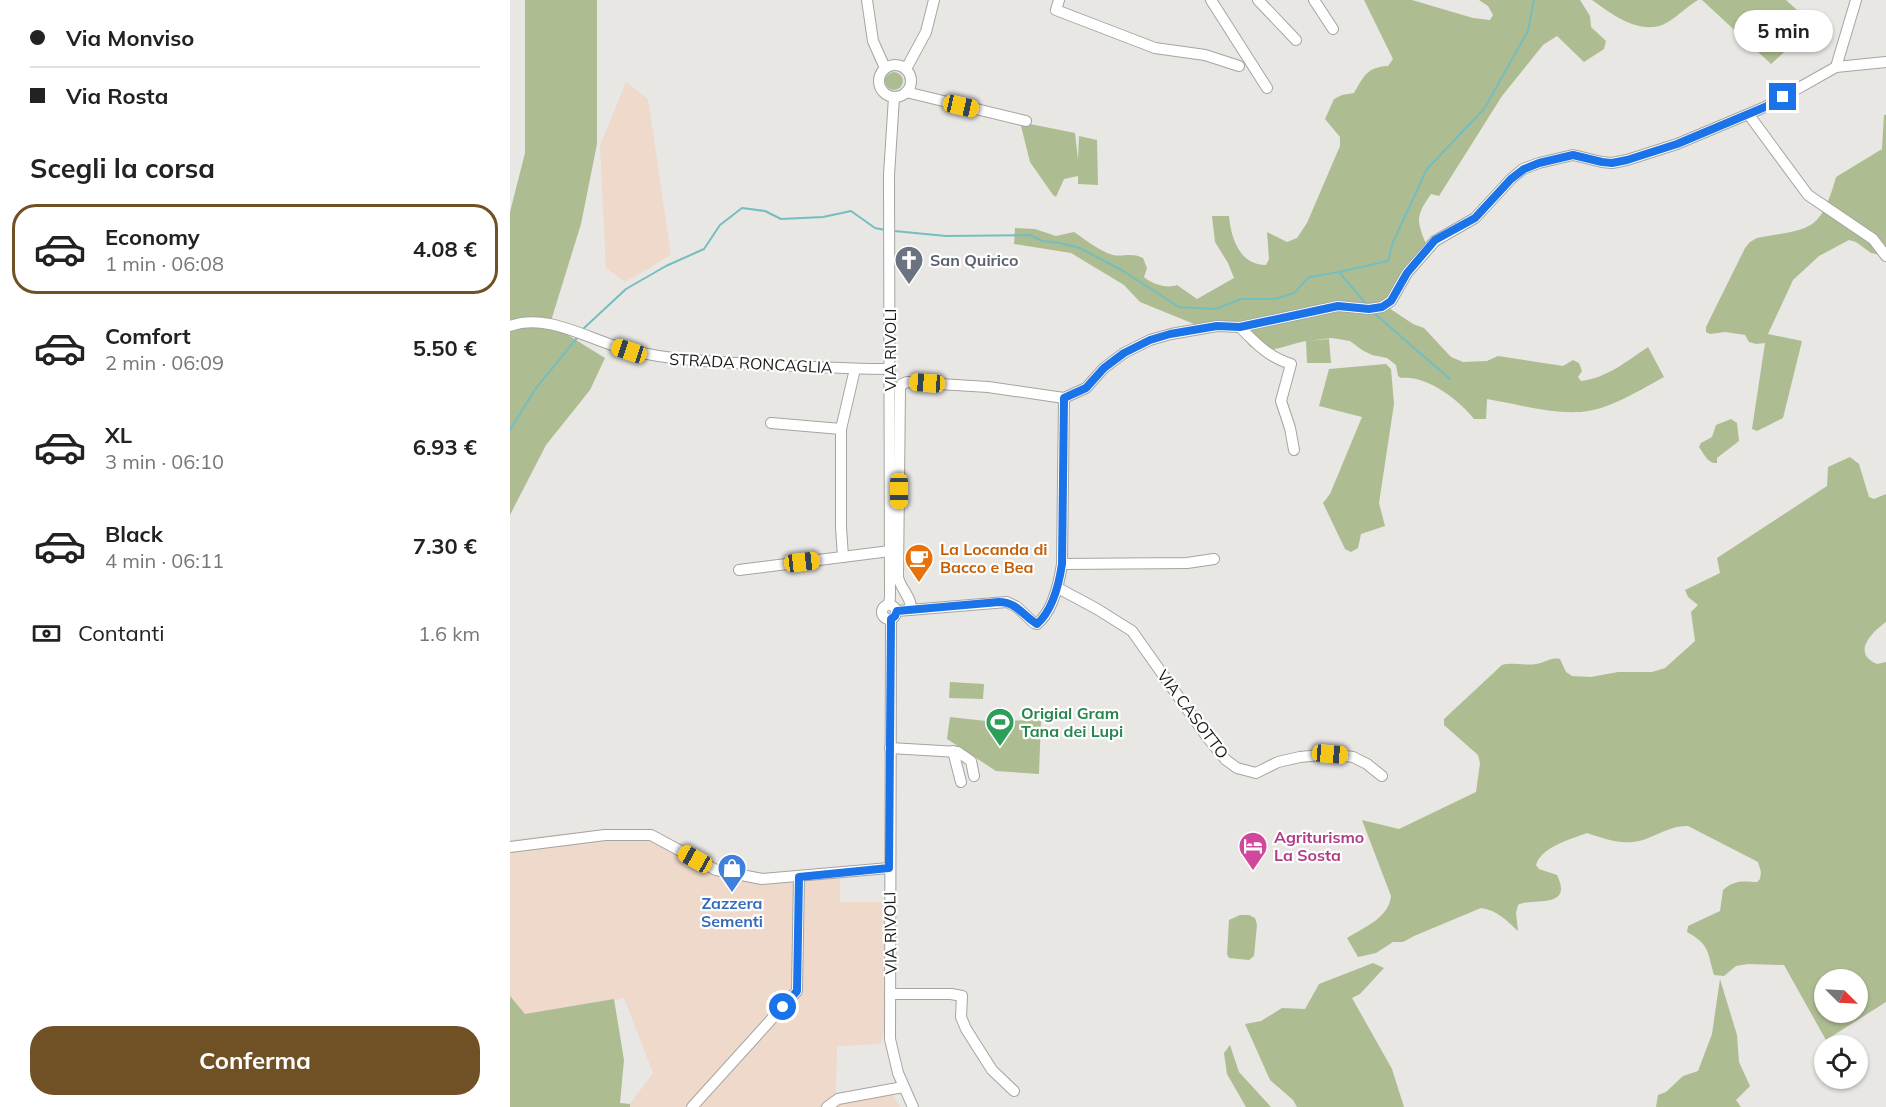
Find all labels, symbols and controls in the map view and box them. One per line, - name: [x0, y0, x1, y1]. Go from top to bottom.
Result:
- callout: 5 min: [1734, 10, 1832, 52]
- text: 5 min: [1757, 18, 1810, 43]
- text: Via Monviso: [66, 24, 194, 52]
- text: Via Rosta: [66, 82, 168, 110]
- route end: [1769, 83, 1796, 110]
- car: [941, 93, 981, 119]
- text: Scegli la corsa: [30, 151, 215, 185]
- icon: car: [33, 222, 87, 276]
- text: Economy: [105, 223, 200, 251]
- text: 4.08 €: [413, 235, 477, 263]
- church icon: San Quirico: [893, 244, 925, 286]
- place label: San Quirico: [930, 250, 1018, 270]
- text: 1 min · 06:08: [105, 251, 224, 276]
- street label: VIA RIVOLI: [880, 309, 900, 391]
- icon: car: [33, 321, 87, 375]
- text: Comfort: [105, 322, 191, 350]
- text: 5.50 €: [413, 334, 477, 362]
- car: [609, 337, 649, 365]
- street label: STRADA RONCAGLIA: [669, 349, 833, 377]
- text: 2 min · 06:09: [105, 350, 224, 375]
- car: [908, 373, 946, 393]
- icon: car: [33, 420, 87, 474]
- text: XL: [105, 421, 132, 449]
- text: 6.93 €: [413, 433, 477, 461]
- text: 3 min · 06:10: [105, 449, 224, 474]
- car: [890, 473, 908, 509]
- icon: car: [33, 519, 87, 573]
- text: Black: [105, 520, 163, 548]
- text: 7.30 €: [413, 532, 477, 560]
- place label: La Locanda di Bacco e Bea: [940, 539, 1048, 577]
- cafe icon: La Locanda di Bacco e Bea: [903, 542, 935, 584]
- text: 4 min · 06:11: [105, 548, 224, 573]
- car: [783, 551, 821, 573]
- icon: cash: [30, 617, 63, 650]
- text: Contanti: [78, 619, 164, 647]
- text: 1.6 km: [418, 621, 480, 646]
- street label: VIA CASOTTO: [1153, 666, 1233, 762]
- place label: Origial Gram Tana dei Lupi: [1021, 703, 1123, 741]
- sports icon: Origial Gram Tana dei Lupi: [984, 706, 1016, 748]
- car: [1311, 743, 1349, 765]
- place label: Agriturismo La Sosta: [1274, 827, 1364, 865]
- hotel icon: Agriturismo La Sosta: [1237, 830, 1269, 872]
- car: [675, 842, 715, 876]
- shop icon: Zazzera Sementi: [716, 852, 748, 894]
- street label: VIA RIVOLI: [879, 892, 901, 974]
- place label: Zazzera Sementi: [701, 893, 763, 931]
- north arrow: [1814, 969, 1868, 1023]
- map controls: [1814, 969, 1868, 1089]
- route start: [769, 993, 796, 1020]
- button: Conferma: [30, 1026, 480, 1095]
- button: locate: [1814, 1035, 1868, 1089]

